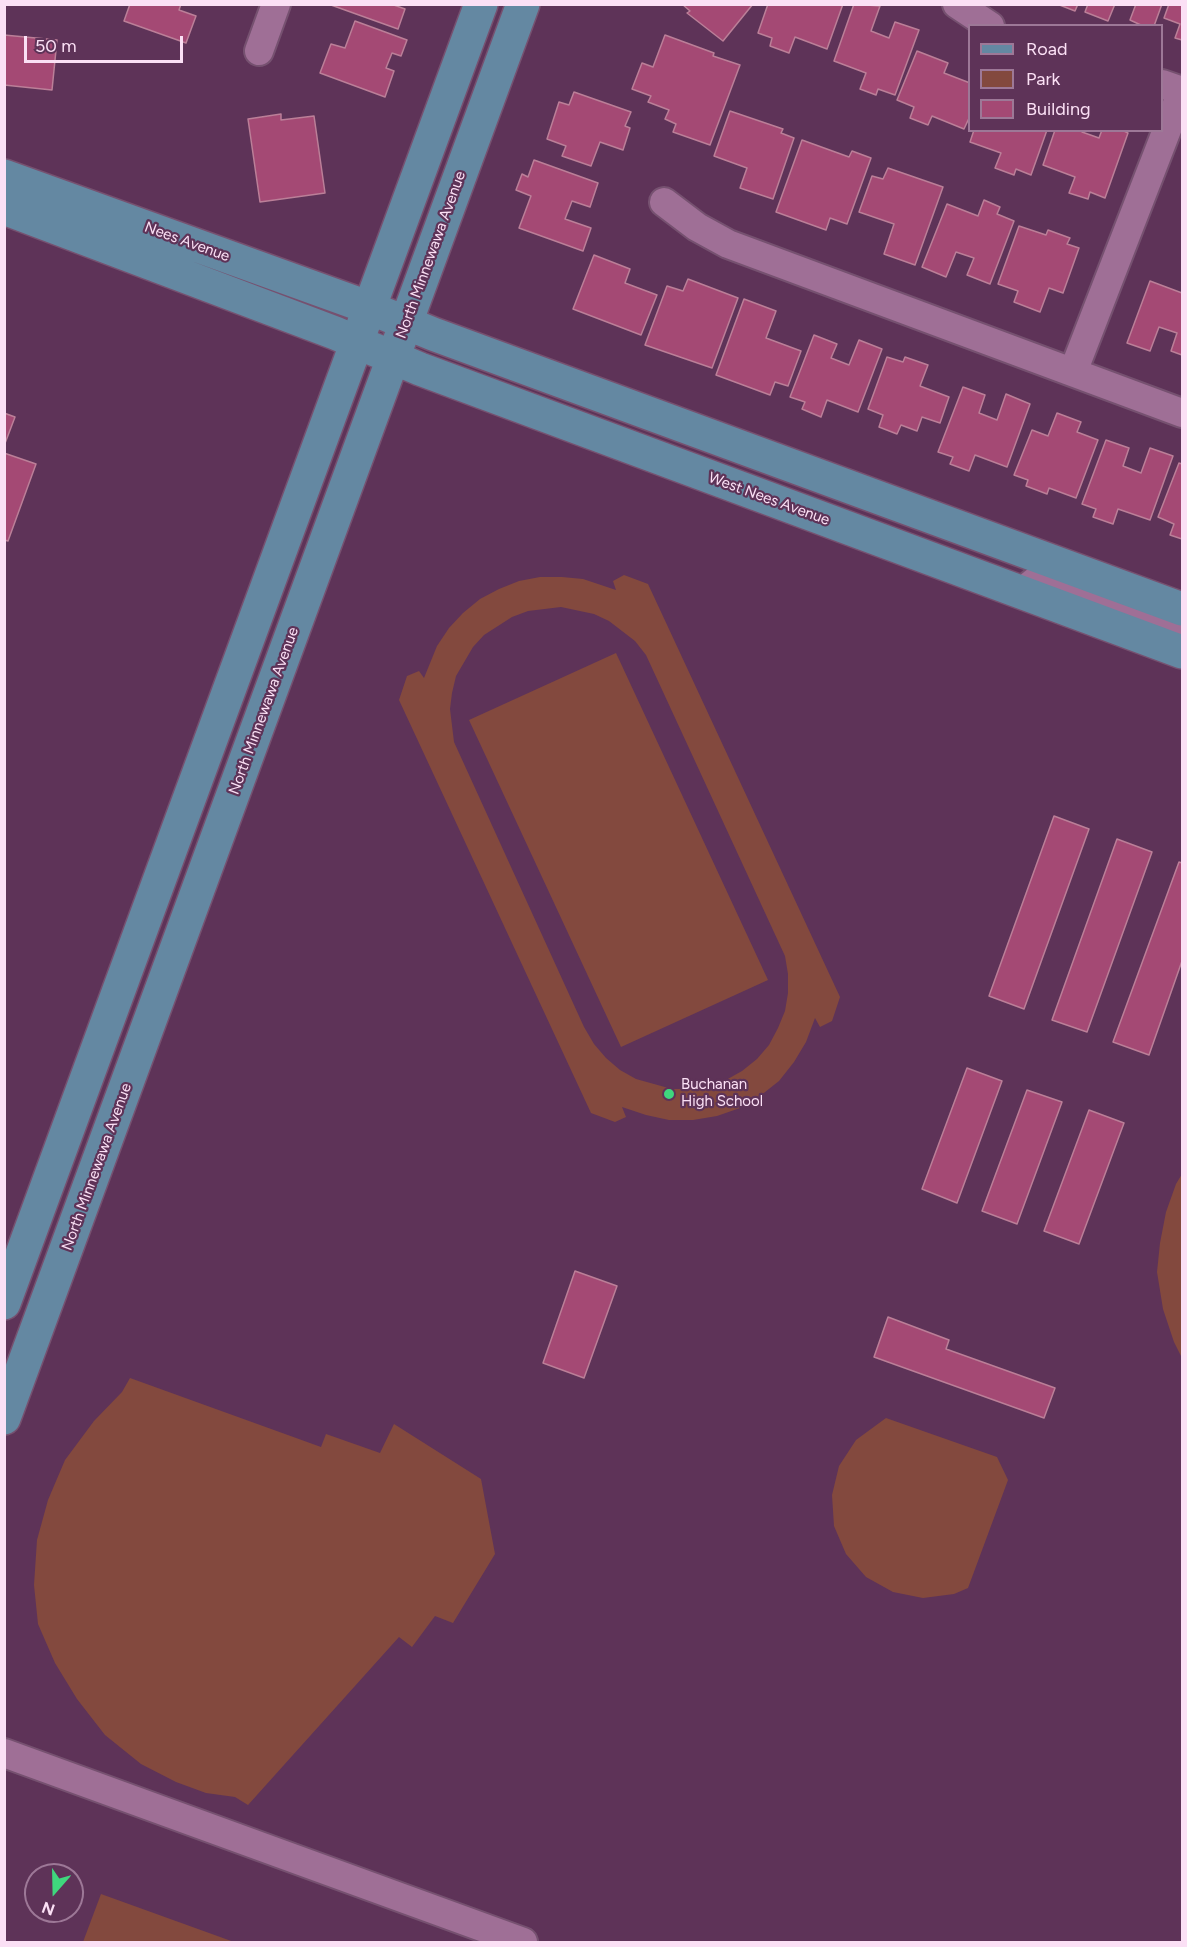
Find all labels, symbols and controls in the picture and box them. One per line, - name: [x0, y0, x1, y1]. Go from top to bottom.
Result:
- scale bar: [27, 24, 186, 62]
- legend: [968, 24, 1163, 132]
- text: 50 m: [35, 35, 77, 57]
- text: Road: [1026, 38, 1067, 60]
- text: Park: [1026, 68, 1060, 90]
- text: Building: [1026, 98, 1091, 120]
- street label: North Minnewawa Avenue: [392, 169, 470, 341]
- street label: Nees Avenue: [142, 218, 232, 266]
- street label: West Nees Avenue: [706, 469, 832, 529]
- street label: North Minnewawa Avenue: [225, 625, 303, 797]
- place label: Buchanan High School: [681, 1076, 763, 1111]
- street label: North Minnewawa Avenue: [58, 1081, 136, 1253]
- marker: Buchanan High School: [662, 1087, 676, 1101]
- north arrow: [24, 1863, 84, 1923]
- text: N: [39, 1897, 57, 1920]

